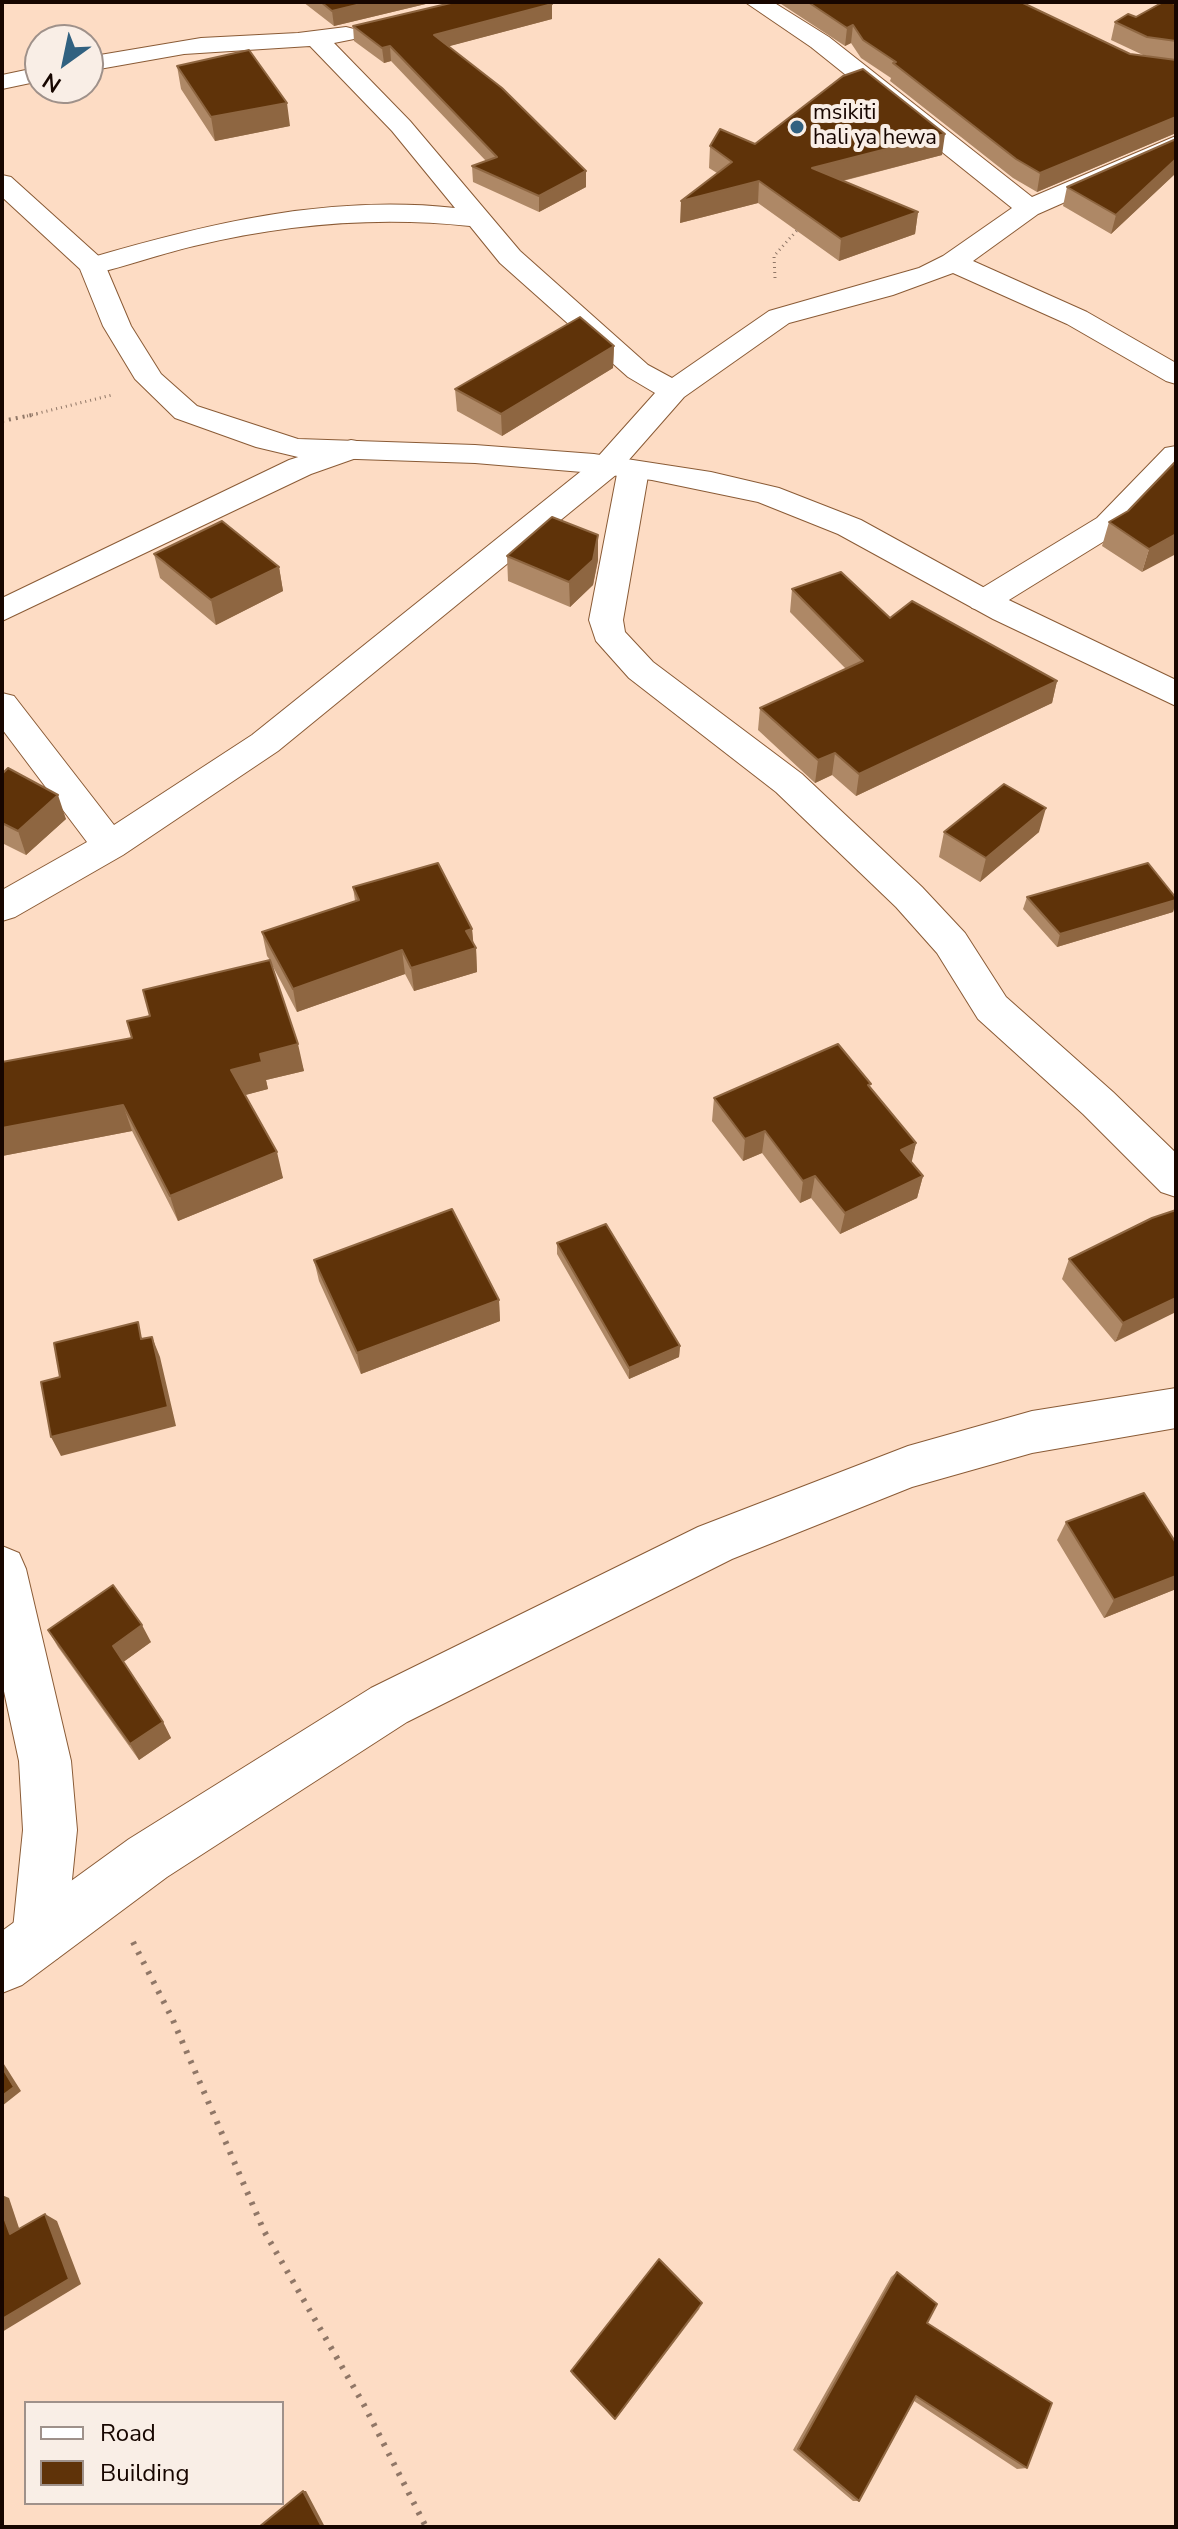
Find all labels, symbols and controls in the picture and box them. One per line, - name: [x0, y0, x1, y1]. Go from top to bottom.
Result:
- north arrow: [24, 24, 104, 104]
- text: N: [37, 65, 67, 100]
- place label: msikiti hali ya hewa: [813, 101, 937, 152]
- marker: msikiti hali ya hewa: [788, 118, 806, 136]
- legend: [24, 2401, 284, 2505]
- text: Road: [100, 2417, 156, 2449]
- text: Building: [100, 2457, 190, 2489]

